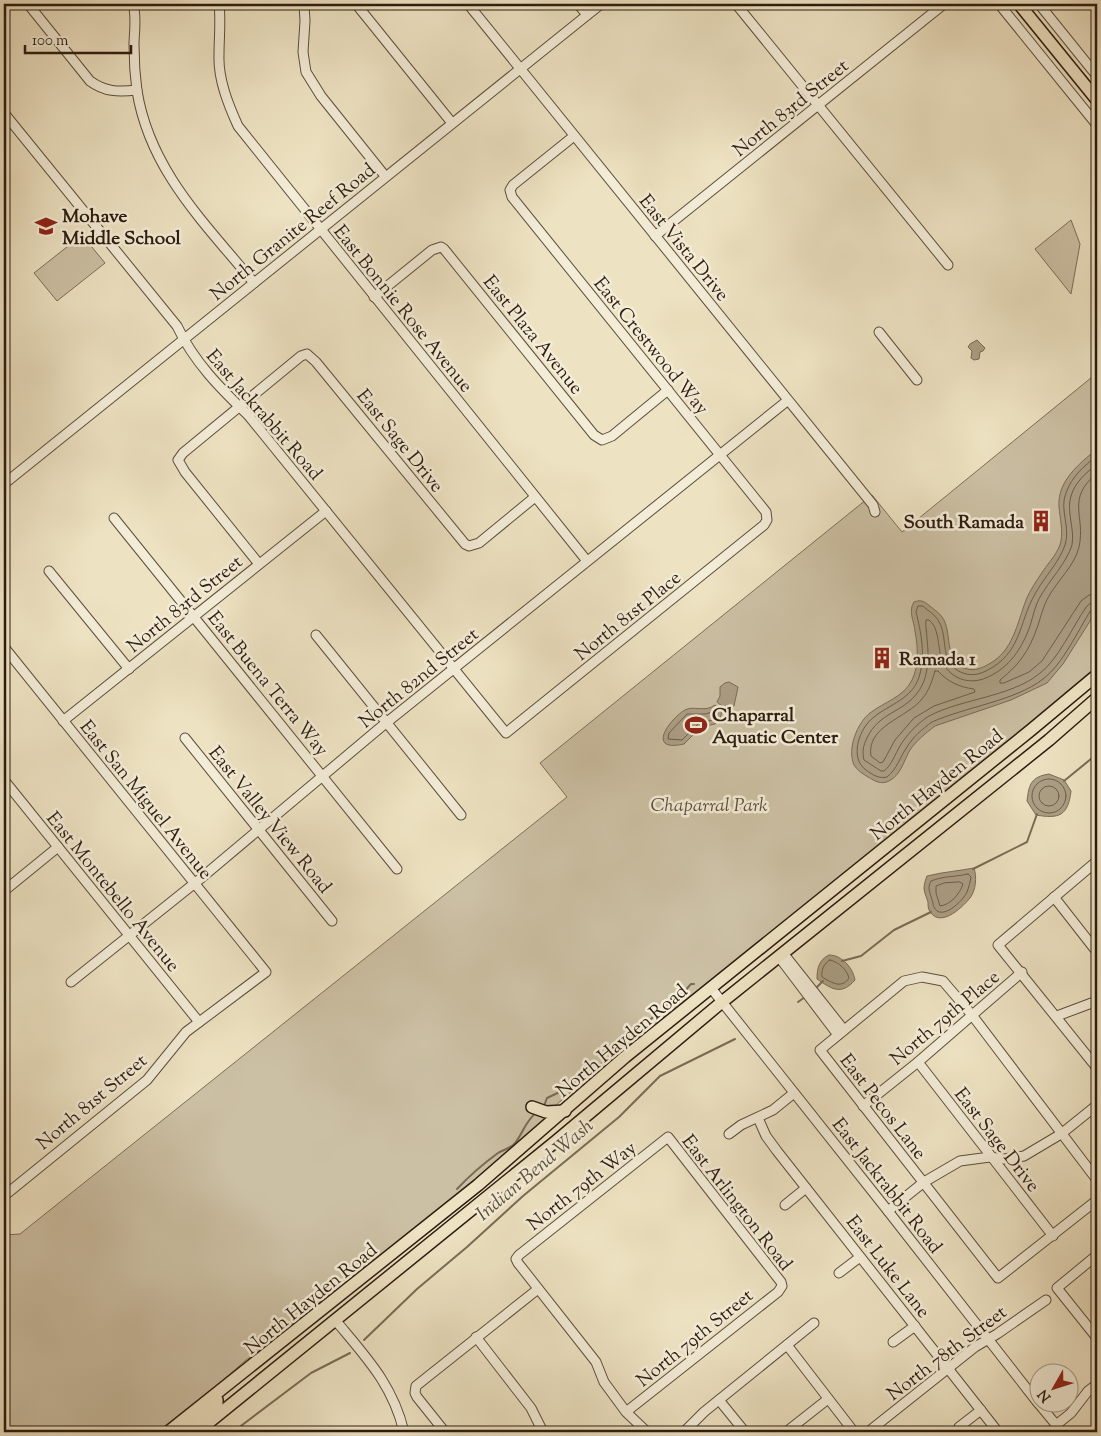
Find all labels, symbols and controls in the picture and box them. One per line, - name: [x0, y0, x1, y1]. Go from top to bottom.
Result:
- scale bar: [25, 22, 131, 54]
- text: 100 m: [32, 31, 69, 52]
- street label: North 83rd Street: [728, 53, 856, 164]
- street label: North Granite Reef Road: [205, 158, 382, 308]
- street label: East Vista Drive: [632, 189, 735, 308]
- place label: Mohave Middle School: [62, 204, 182, 253]
- school or university icon: Mohave Middle School: [33, 213, 59, 239]
- street label: East Bonnie Rose Avenue: [326, 220, 478, 399]
- street label: East Plaza Avenue: [475, 270, 589, 401]
- street label: East Crestwood Way: [586, 272, 715, 422]
- street label: East Jackrabbit Road: [199, 344, 328, 487]
- street label: East Sage Drive: [349, 384, 449, 499]
- building icon: South Ramada: [1028, 508, 1054, 534]
- place label: South Ramada: [904, 510, 1024, 537]
- street label: North 83rd Street: [122, 549, 250, 660]
- street label: North 81st Place: [570, 565, 688, 668]
- street label: East Buena Terra Way: [200, 606, 334, 763]
- street label: North 82nd Street: [354, 622, 486, 736]
- building icon: Ramada 1: [869, 645, 895, 671]
- place label: Ramada 1: [899, 647, 976, 674]
- place label: Chaparral Aquatic Center: [712, 703, 839, 752]
- sports icon: Chaparral Aquatic Center: [683, 712, 709, 738]
- street label: East San Miguel Avenue: [72, 715, 218, 886]
- street label: North Hayden Road: [865, 724, 1010, 848]
- street label: East Valley View Road: [201, 741, 337, 900]
- park label: Chaparral Park: [650, 793, 768, 820]
- street label: East Montebello Avenue: [39, 807, 185, 979]
- street label: North 79th Place: [885, 965, 1007, 1073]
- street label: North Hayden Road: [551, 979, 694, 1105]
- street label: North 81st Street: [31, 1048, 154, 1157]
- street label: East Pecos Lane: [832, 1049, 932, 1166]
- street label: East Sage Drive: [947, 1083, 1045, 1199]
- water label: Indian Bend Wash: [471, 1113, 601, 1229]
- street label: East Jackrabbit Road: [824, 1113, 948, 1260]
- street label: East Arlington Road: [674, 1130, 798, 1278]
- street label: North 79th Way: [522, 1135, 643, 1238]
- street label: East Luke Lane: [838, 1211, 936, 1325]
- street label: North Hayden Road: [239, 1238, 384, 1362]
- street label: North 79th Street: [631, 1283, 760, 1394]
- street label: North 78th Street: [882, 1300, 1013, 1408]
- north arrow: [1028, 1364, 1078, 1414]
- text: N: [1034, 1384, 1057, 1406]

